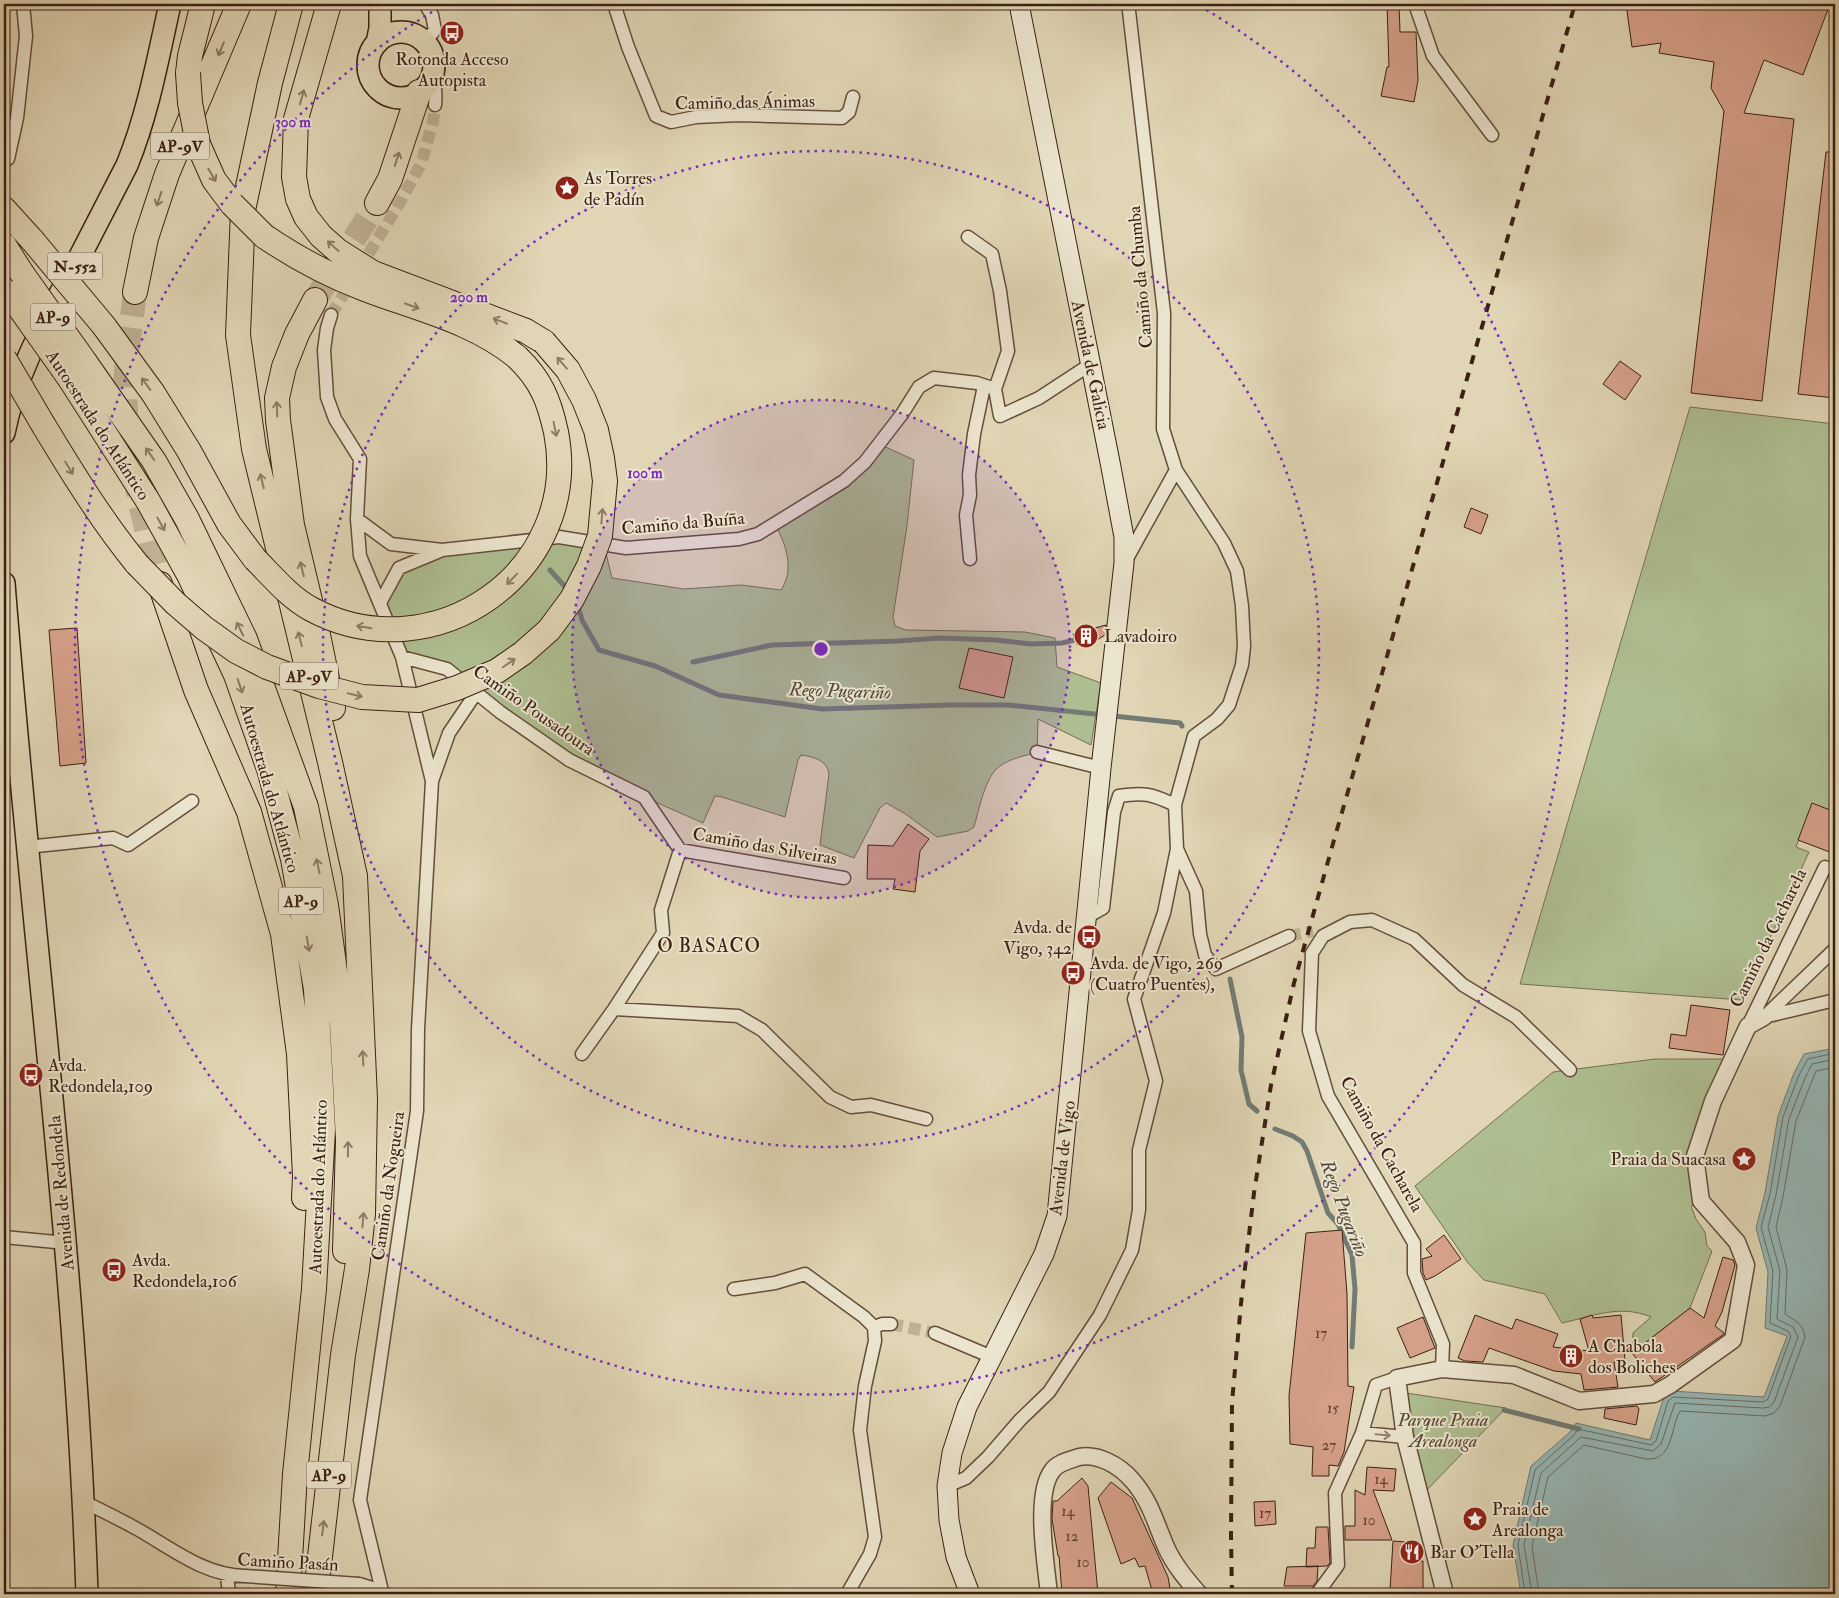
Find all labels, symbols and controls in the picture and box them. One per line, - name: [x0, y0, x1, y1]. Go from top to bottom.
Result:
- bus stop icon: Rotonda Acceso Autopista: [439, 20, 465, 46]
- one-way arrow: [215, 41, 225, 56]
- place label: Rotonda Acceso Autopista: [395, 48, 509, 92]
- one-way arrow: [297, 90, 307, 106]
- street label: Camiño das Ánimas: [675, 90, 815, 115]
- text: 300 m: [275, 113, 311, 132]
- road number: AP-9V: [151, 132, 209, 160]
- one-way arrow: [393, 152, 402, 167]
- place label: As Torres de Padín: [583, 167, 652, 211]
- one-way arrow: [208, 168, 218, 182]
- place icon: As Torres de Padín: [554, 175, 580, 201]
- one-way arrow: [154, 191, 163, 206]
- street label: Camiño da Chumba: [1123, 204, 1158, 349]
- one-way arrow: [326, 240, 339, 252]
- road number: N-552: [48, 252, 102, 280]
- text: 200 m: [450, 288, 488, 307]
- street label: Avenida de Galicia: [1065, 297, 1116, 432]
- one-way arrow: [404, 302, 420, 311]
- road number: AP-9: [30, 304, 76, 330]
- one-way arrow: [493, 316, 508, 325]
- street label: Autoestrada do Atlántico: [40, 345, 155, 505]
- one-way arrow: [556, 356, 567, 369]
- one-way arrow: [141, 377, 151, 391]
- one-way arrow: [273, 401, 282, 417]
- one-way arrow: [551, 421, 560, 437]
- one-way arrow: [145, 447, 155, 461]
- one-way arrow: [65, 460, 75, 474]
- text: 100 m: [627, 464, 663, 483]
- one-way arrow: [257, 474, 266, 490]
- street label: Camiño da Buíña: [620, 507, 746, 540]
- one-way arrow: [597, 508, 607, 524]
- one-way arrow: [156, 516, 166, 531]
- one-way arrow: [297, 562, 307, 578]
- one-way arrow: [507, 572, 519, 584]
- one-way arrow: [356, 621, 372, 631]
- one-way arrow: [235, 622, 244, 637]
- building icon: Lavadoiro: [1073, 623, 1099, 649]
- place label: Lavadoiro: [1104, 625, 1177, 648]
- one-way arrow: [295, 632, 304, 648]
- centre of rings: [812, 640, 830, 658]
- one-way arrow: [502, 658, 516, 668]
- street label: Camiño Pousadoura: [468, 660, 600, 761]
- road number: AP-9V: [280, 662, 338, 689]
- one-way arrow: [236, 677, 245, 693]
- water label: Rego Pugariño: [787, 677, 892, 705]
- one-way arrow: [346, 691, 362, 700]
- street label: Autoestrada do Atlántico: [234, 700, 305, 876]
- street label: Camiño das Silveiras: [691, 822, 839, 871]
- one-way arrow: [313, 858, 322, 874]
- street label: Camiño da Cacharela: [1725, 864, 1812, 1011]
- road number: AP-9: [278, 888, 324, 914]
- place label: Avda. de Vigo, 342: [1003, 916, 1072, 960]
- bus stop icon: Avda. de Vigo, 342: [1076, 924, 1102, 950]
- district label: O BASACO: [657, 934, 761, 958]
- one-way arrow: [303, 935, 313, 951]
- place label: Avda. de Vigo, 269 (Cuatro Puentes),: [1089, 952, 1223, 996]
- bus stop icon: Avda. de Vigo, 269 (Cuatro Puentes),: [1060, 960, 1086, 986]
- one-way arrow: [359, 1050, 368, 1066]
- place label: Avda. Redondela,109: [47, 1054, 153, 1098]
- bus stop icon: Avda. Redondela,109: [18, 1062, 44, 1088]
- street label: Camiño da Cacharela: [1335, 1072, 1429, 1217]
- street label: Autoestrada do Atlántico: [304, 1099, 333, 1276]
- street label: Avenida de Vigo: [1044, 1099, 1081, 1218]
- street label: Camiño da Nogueira: [367, 1110, 410, 1262]
- street label: Avenida de Redondela: [43, 1114, 80, 1273]
- one-way arrow: [343, 1141, 353, 1158]
- place icon: Praia da Suacasa: [1731, 1146, 1757, 1172]
- place label: Praia da Suacasa: [1611, 1148, 1727, 1171]
- water label: Rego Pugariño: [1314, 1155, 1374, 1261]
- one-way arrow: [358, 1213, 368, 1229]
- place label: Avda. Redondela,106: [131, 1249, 238, 1293]
- bus stop icon: Avda. Redondela,106: [101, 1257, 127, 1283]
- house number: 17: [1315, 1324, 1327, 1343]
- place label: A Chabola dos Boliches: [1587, 1335, 1676, 1379]
- building icon: A Chabola dos Boliches: [1558, 1343, 1584, 1369]
- house number: 15: [1327, 1399, 1339, 1418]
- park label: Parque Praia Arealonga: [1397, 1409, 1488, 1453]
- one-way arrow: [1375, 1430, 1391, 1440]
- house number: 27: [1322, 1436, 1336, 1455]
- road number: AP-9: [306, 1462, 352, 1488]
- house number: 14: [1374, 1470, 1389, 1489]
- place label: Praia de Arealonga: [1491, 1498, 1564, 1542]
- house number: 14: [1061, 1502, 1076, 1521]
- house number: 17: [1259, 1504, 1271, 1523]
- place icon: Praia de Arealonga: [1462, 1506, 1488, 1532]
- house number: 10: [1363, 1511, 1375, 1530]
- one-way arrow: [318, 1521, 328, 1537]
- house number: 12: [1066, 1527, 1079, 1546]
- restaurant icon: Bar O'Tella: [1399, 1539, 1425, 1565]
- place label: Bar O'Tella: [1430, 1541, 1515, 1564]
- street label: Camiño Pasán: [237, 1548, 339, 1577]
- house number: 10: [1077, 1553, 1089, 1572]

